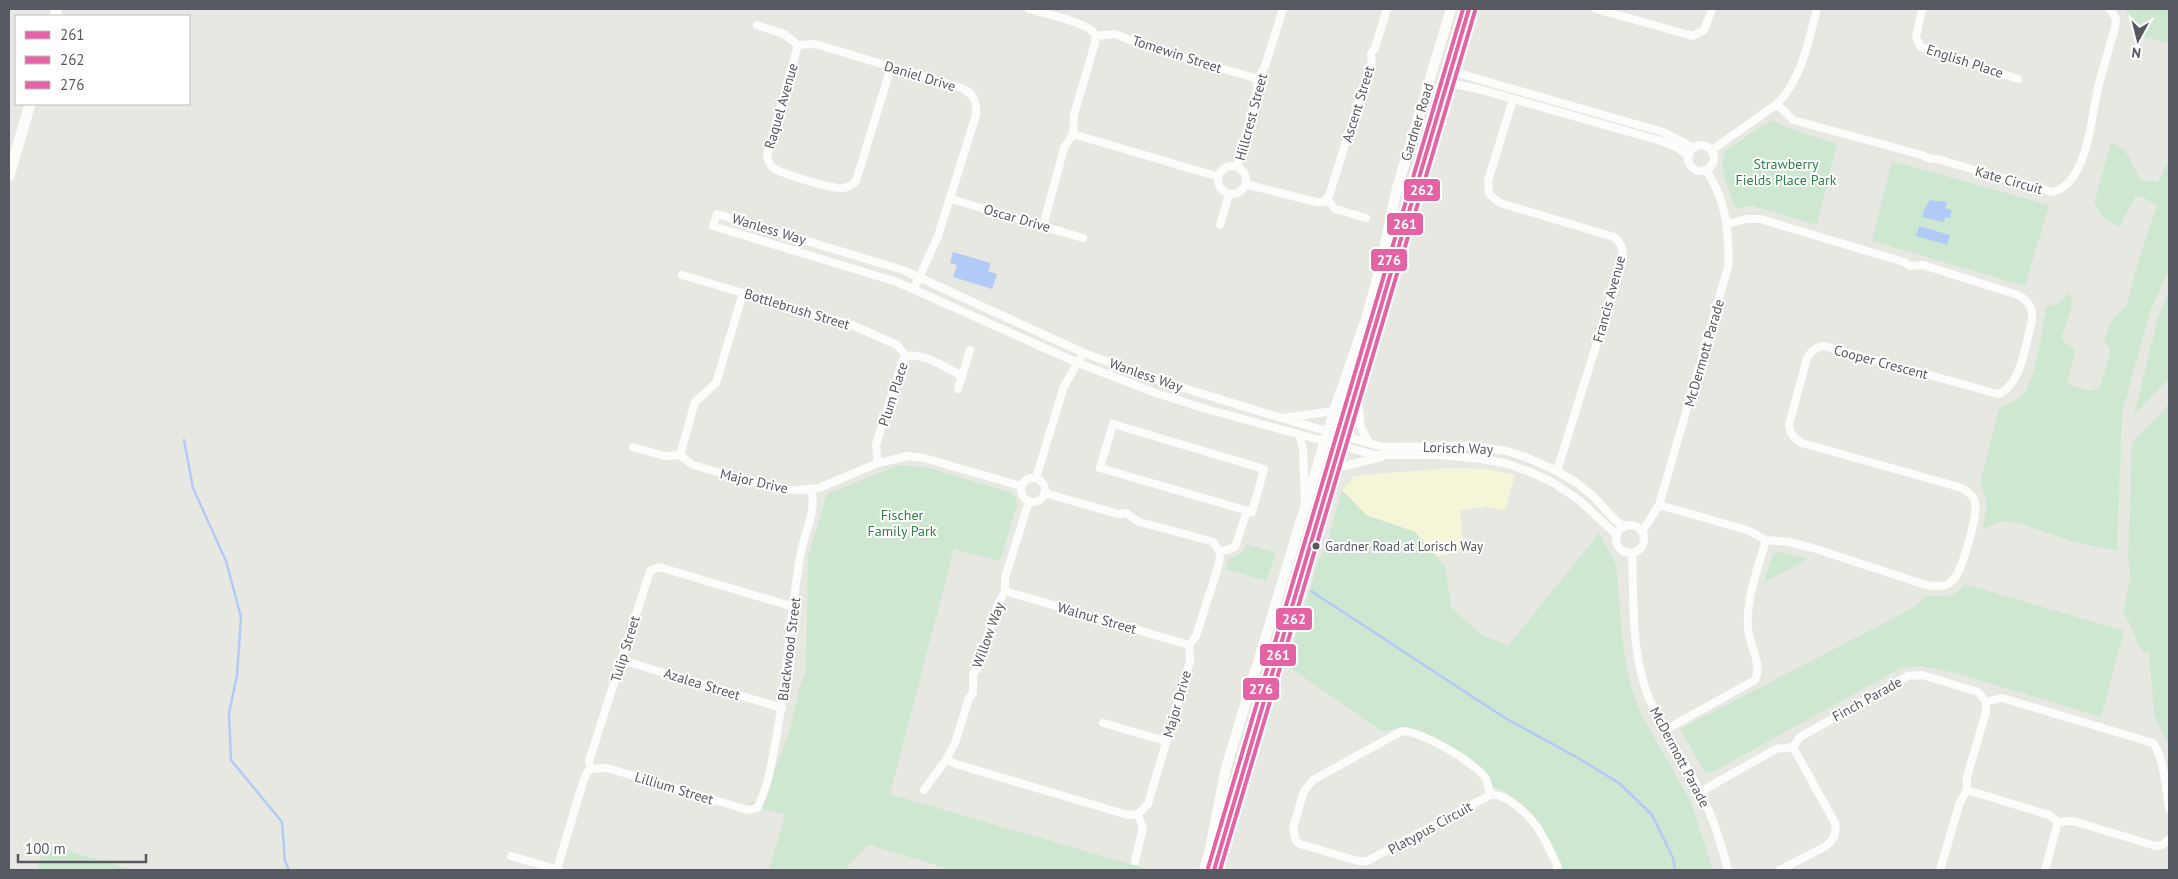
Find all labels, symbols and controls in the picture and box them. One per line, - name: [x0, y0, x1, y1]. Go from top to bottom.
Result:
- legend: [15, 15, 190, 105]
- north arrow: [2113, 15, 2163, 65]
- text: 261: [60, 25, 85, 44]
- street label: Tomewin Street: [1130, 31, 1224, 77]
- street label: English Place: [1924, 40, 2006, 82]
- text: N: [2131, 43, 2142, 62]
- text: 262: [60, 50, 85, 69]
- street label: Daniel Drive: [882, 57, 958, 95]
- street label: Raquel Avenue: [760, 61, 802, 151]
- street label: Ascent Street: [1338, 63, 1378, 144]
- street label: Hillcrest Street: [1231, 71, 1271, 163]
- text: 276: [60, 75, 85, 94]
- street label: Gardner Road: [1397, 81, 1437, 163]
- park label: Strawberry Fields Place Park: [1736, 155, 1837, 189]
- street label: Kate Circuit: [1973, 162, 2045, 198]
- line badge: 262: [1403, 178, 1441, 202]
- text: 262: [1410, 181, 1434, 199]
- street label: Oscar Drive: [982, 200, 1052, 236]
- street label: Wanless Way: [730, 209, 809, 249]
- line badge: 261: [1386, 212, 1424, 236]
- text: 261: [1393, 215, 1417, 233]
- line badge: 276: [1370, 248, 1408, 272]
- text: 276: [1377, 251, 1401, 269]
- street label: Francis Avenue: [1589, 253, 1629, 345]
- street label: Bottlebrush Street: [742, 284, 852, 334]
- street label: McDermott Parade: [1680, 297, 1728, 409]
- street label: Cooper Crescent: [1832, 341, 1930, 383]
- street label: Wanless Way: [1107, 354, 1186, 396]
- street label: Plum Place: [874, 360, 912, 428]
- street label: Lorisch Way: [1423, 438, 1494, 458]
- street label: Major Drive: [718, 464, 790, 498]
- park label: Fischer Family Park: [868, 506, 937, 540]
- place label: Gardner Road at Lorisch Way: [1325, 538, 1483, 555]
- marker: Gardner Road at Lorisch Way: [1311, 541, 1321, 551]
- street label: Blackwood Street: [774, 596, 804, 702]
- street label: Walnut Street: [1055, 598, 1139, 638]
- street label: Willow Way: [968, 599, 1008, 670]
- line badge: 262: [1275, 607, 1313, 631]
- text: 262: [1282, 610, 1306, 628]
- street label: Tulip Street: [606, 613, 644, 685]
- line badge: 261: [1259, 643, 1297, 667]
- text: 261: [1266, 646, 1290, 664]
- street label: Azalea Street: [662, 664, 743, 704]
- street label: Major Drive: [1159, 668, 1195, 740]
- street label: Finch Parade: [1829, 672, 1905, 726]
- line badge: 276: [1242, 677, 1280, 701]
- text: 276: [1249, 680, 1273, 698]
- street label: McDermott Parade: [1646, 704, 1714, 810]
- street label: Lillium Street: [632, 768, 716, 809]
- street label: Platypus Circuit: [1385, 797, 1476, 859]
- scale bar: [18, 832, 145, 864]
- text: 100 m: [25, 839, 66, 858]

